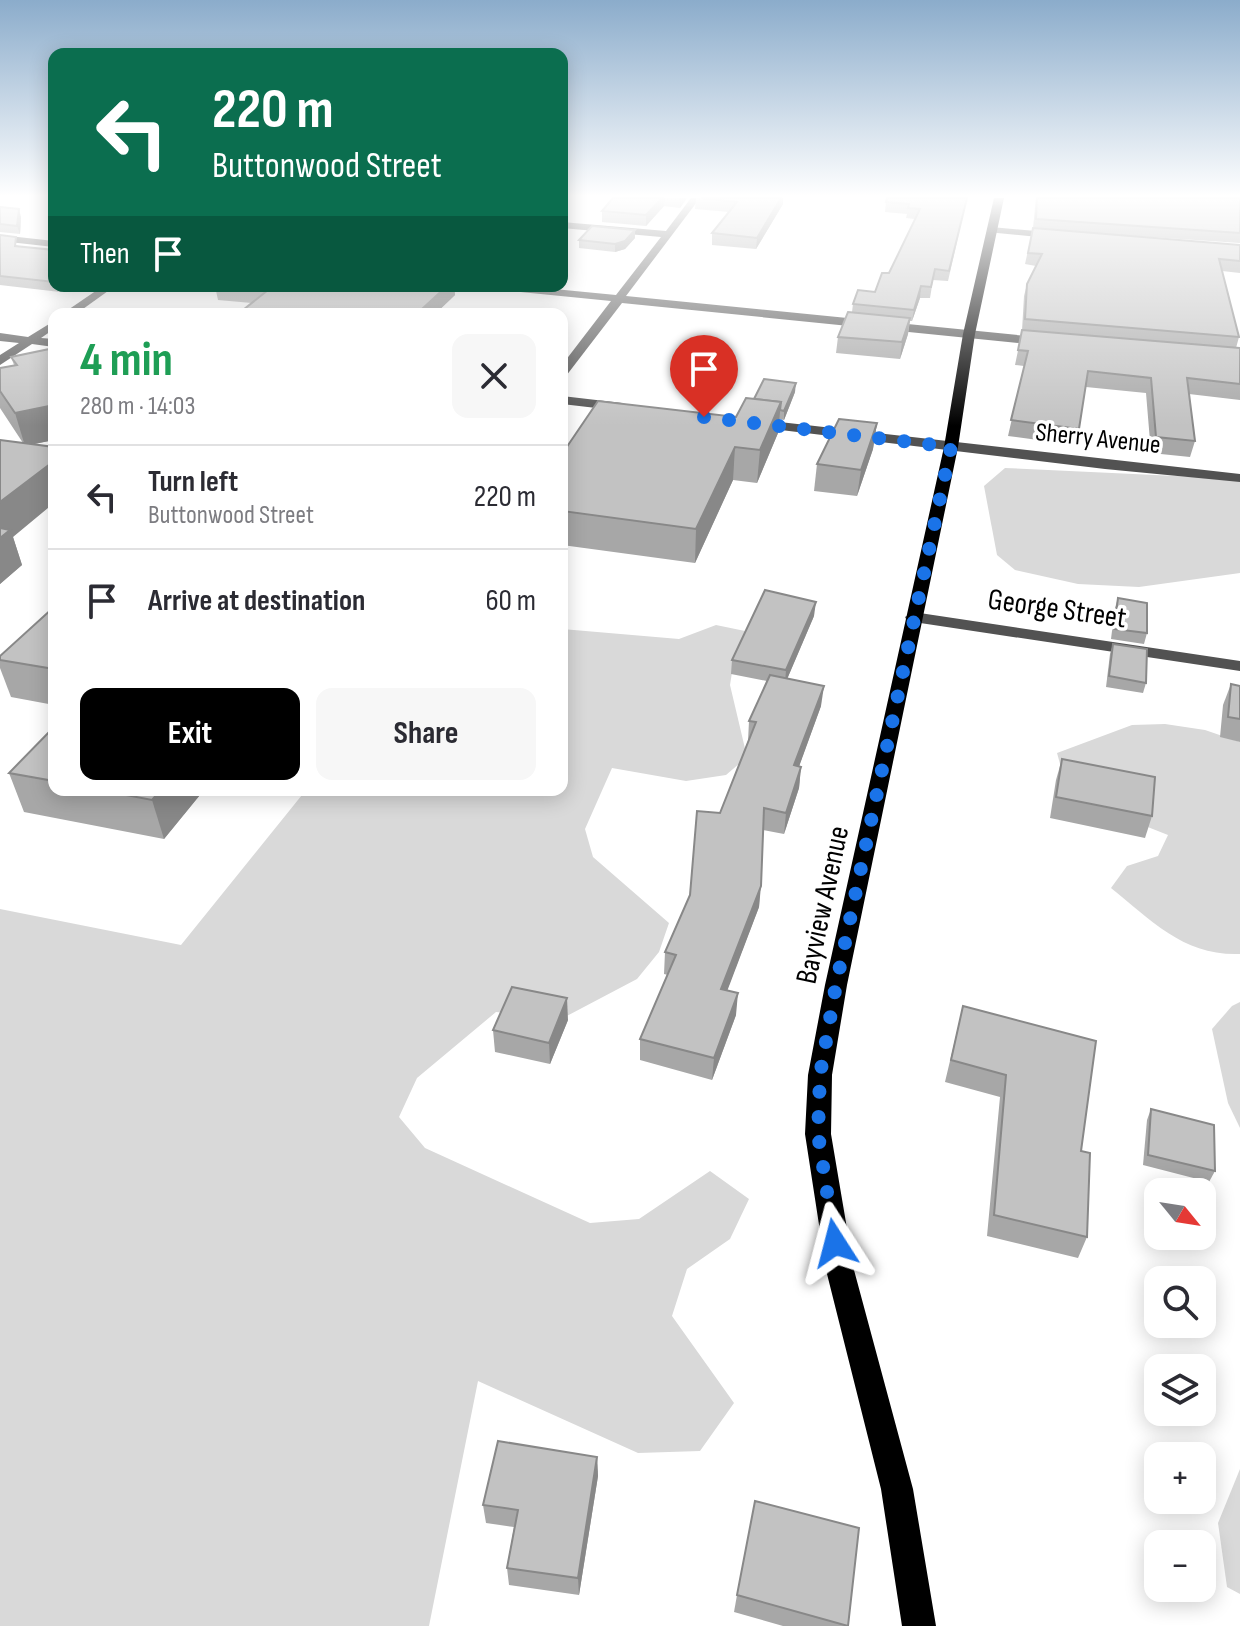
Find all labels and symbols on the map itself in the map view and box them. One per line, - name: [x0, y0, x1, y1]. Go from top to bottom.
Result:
- pin: [670, 335, 738, 417]
- street label: Sherry Avenue: [1034, 417, 1162, 461]
- street label: George Street: [986, 581, 1128, 637]
- street label: Bayview Avenue: [789, 823, 857, 987]
- north arrow: [1144, 1178, 1216, 1250]
- position arrow: [793, 1201, 877, 1285]

